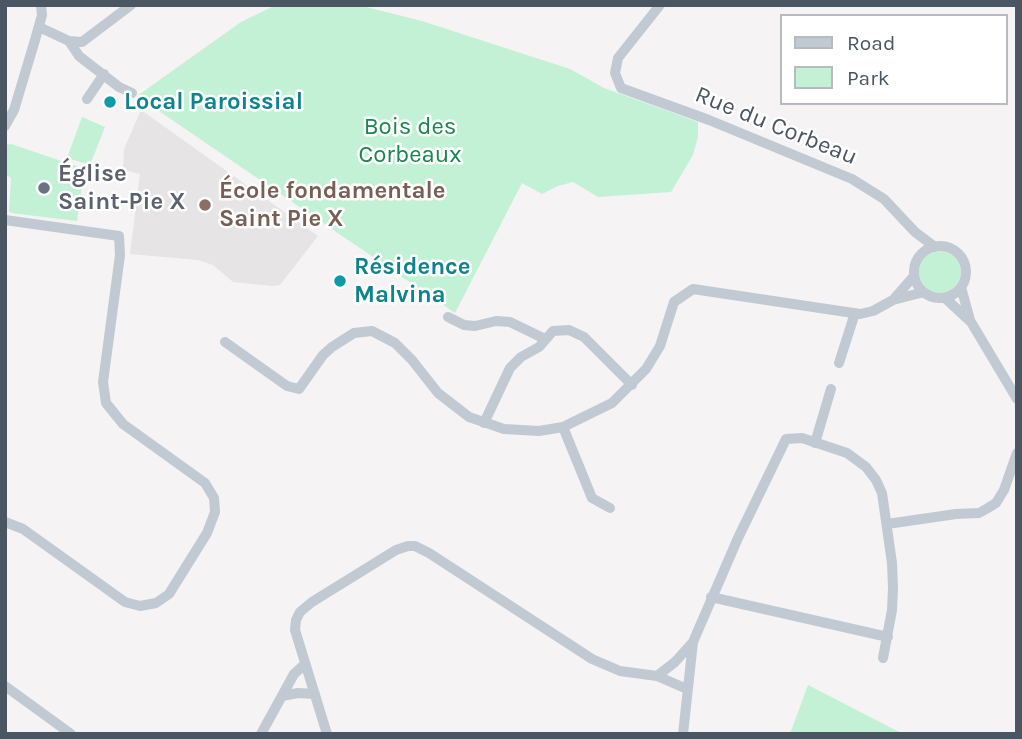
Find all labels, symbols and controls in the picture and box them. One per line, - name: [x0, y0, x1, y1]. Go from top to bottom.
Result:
- legend: [780, 14, 1008, 105]
- text: Road: [847, 31, 895, 55]
- text: Park: [847, 66, 890, 90]
- street label: Rue du Corbeau: [691, 80, 861, 172]
- place label: Local Paroissial: [124, 88, 303, 116]
- marker: Local Paroissial: [102, 94, 118, 110]
- park label: Bois des Corbeaux: [358, 113, 462, 169]
- place label: Église Saint-Pie X: [58, 160, 186, 216]
- place label: École fondamentale Saint Pie X: [219, 177, 446, 233]
- marker: Église Saint-Pie X: [36, 180, 52, 196]
- marker: École fondamentale Saint Pie X: [197, 197, 213, 213]
- place label: Résidence Malvina: [354, 253, 471, 309]
- marker: Résidence Malvina: [332, 273, 348, 289]

